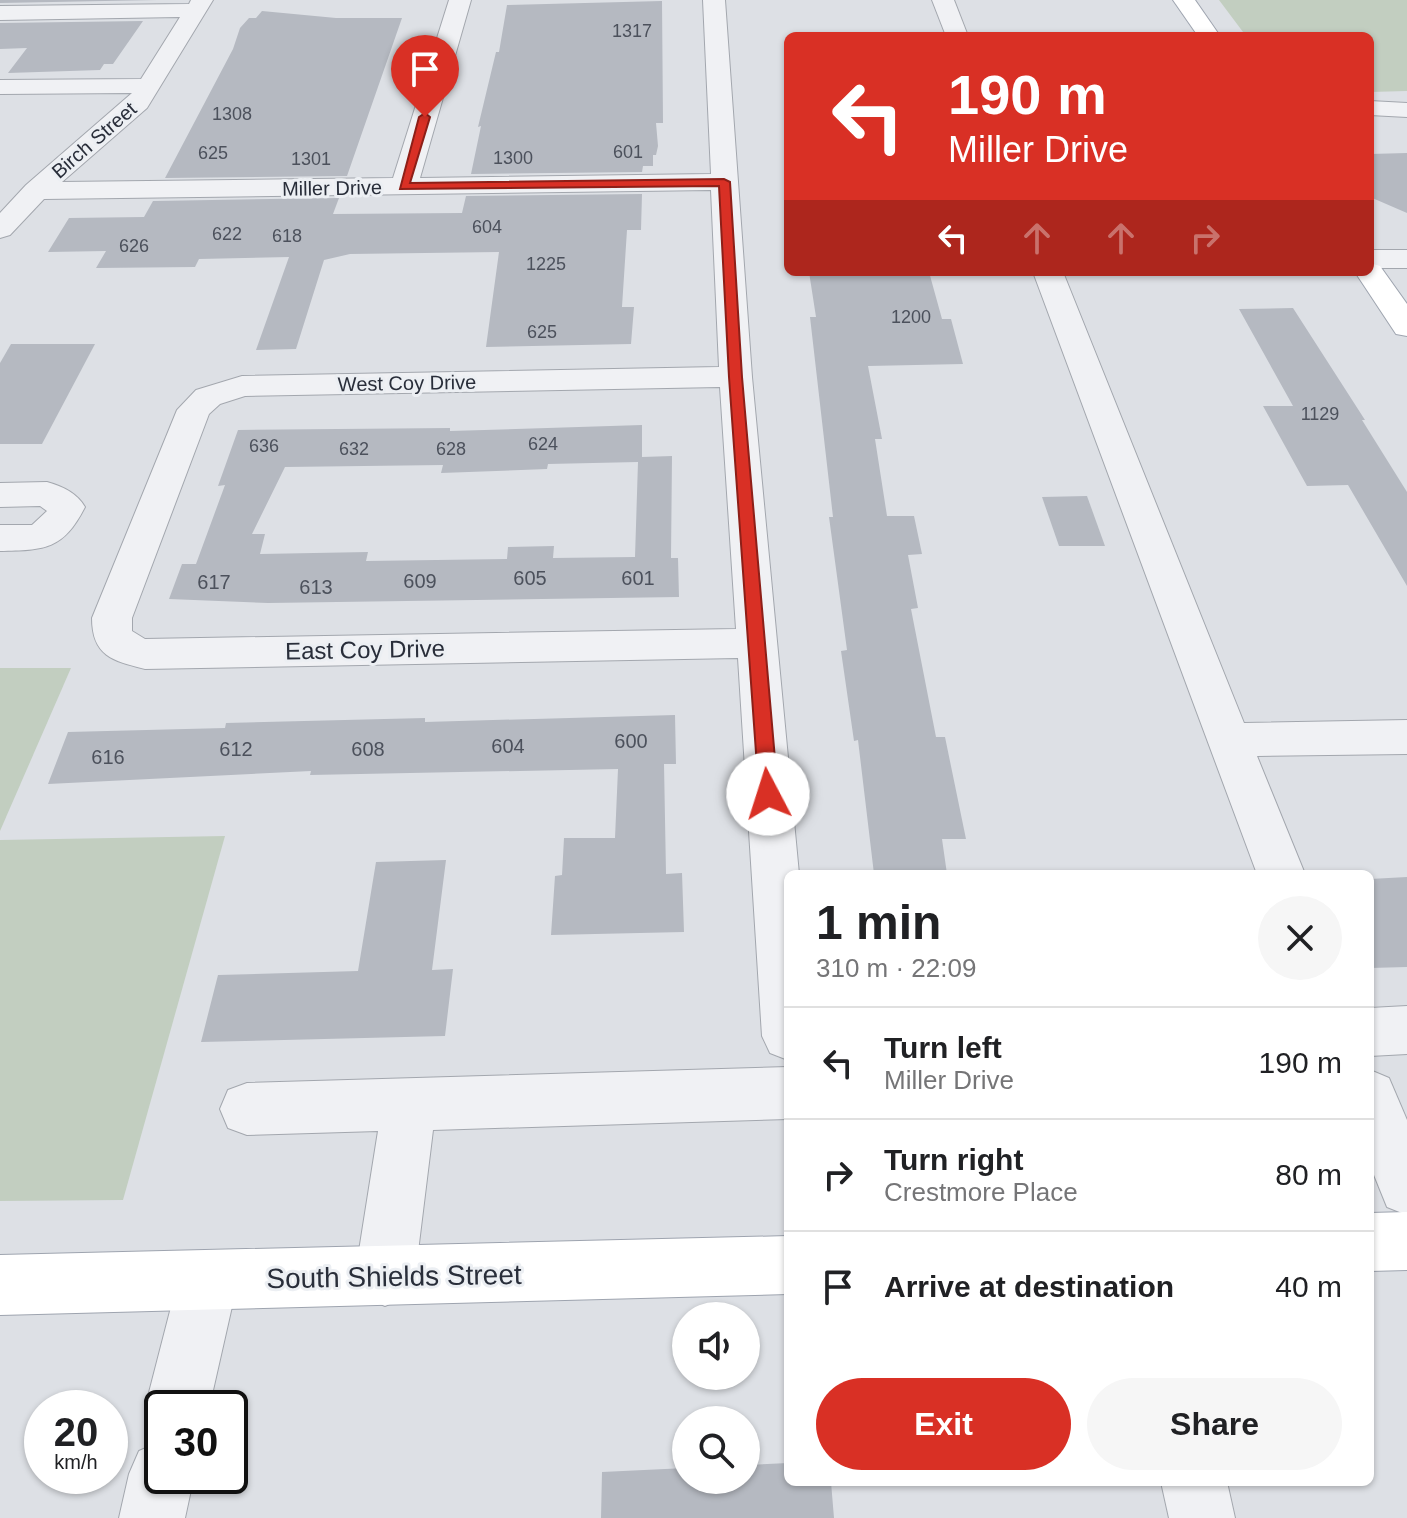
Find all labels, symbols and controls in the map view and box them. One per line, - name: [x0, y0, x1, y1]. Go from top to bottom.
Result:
- house number: 1317: [612, 21, 652, 41]
- pin: [391, 35, 459, 117]
- icon: arrive: [403, 47, 447, 91]
- text: 190 m: [948, 63, 1107, 126]
- icon: left: [816, 64, 920, 168]
- street label: Birch Street: [47, 97, 141, 183]
- house number: 1308: [212, 104, 252, 124]
- text: Miller Drive: [948, 129, 1128, 170]
- house number: 601: [613, 142, 643, 162]
- house number: 625: [198, 143, 228, 163]
- house number: 1300: [493, 148, 533, 168]
- house number: 1301: [291, 149, 331, 169]
- street label: Miller Drive: [282, 176, 382, 200]
- icon: left: [931, 216, 975, 260]
- icon: ahead: [1015, 216, 1059, 260]
- icon: ahead: [1099, 216, 1143, 260]
- icon: right: [1183, 216, 1227, 260]
- house number: 604: [472, 217, 502, 237]
- house number: 622: [212, 224, 242, 244]
- house number: 618: [272, 226, 302, 246]
- house number: 626: [119, 236, 149, 256]
- house number: 1225: [526, 254, 566, 274]
- house number: 1200: [891, 307, 931, 327]
- house number: 625: [527, 322, 557, 342]
- street label: West Coy Drive: [338, 371, 476, 395]
- house number: 1129: [1301, 404, 1339, 424]
- house number: 624: [528, 434, 558, 454]
- house number: 636: [249, 436, 279, 456]
- house number: 632: [339, 439, 369, 459]
- house number: 628: [436, 439, 466, 459]
- house number: 605: [513, 567, 547, 589]
- house number: 601: [621, 567, 655, 589]
- house number: 609: [403, 570, 437, 592]
- house number: 617: [197, 571, 231, 593]
- house number: 613: [299, 576, 333, 598]
- street label: East Coy Drive: [285, 635, 445, 664]
- house number: 600: [614, 730, 648, 752]
- house number: 604: [491, 735, 525, 757]
- house number: 612: [219, 738, 253, 760]
- house number: 608: [351, 738, 385, 760]
- house number: 616: [91, 746, 125, 768]
- position arrow: [726, 752, 810, 836]
- text: 1 min: [816, 896, 941, 949]
- button: close: [1258, 896, 1342, 980]
- text: 310 m · 22:09: [816, 953, 976, 983]
- text: Turn left: [884, 1031, 1002, 1064]
- icon: left: [816, 1041, 860, 1085]
- text: 190 m: [1259, 1046, 1342, 1079]
- text: Miller Drive: [884, 1065, 1014, 1095]
- text: Turn right: [884, 1143, 1023, 1176]
- icon: right: [816, 1153, 860, 1197]
- text: 80 m: [1275, 1158, 1342, 1191]
- text: Crestmore Place: [884, 1177, 1078, 1207]
- street label: South Shields Street: [266, 1259, 522, 1294]
- icon: arrive: [816, 1265, 860, 1309]
- text: Arrive at destination: [884, 1270, 1174, 1303]
- text: 40 m: [1275, 1270, 1342, 1303]
- map controls: [672, 1302, 760, 1494]
- button: sound: [672, 1302, 760, 1390]
- button: Exit: [816, 1378, 1071, 1470]
- button: Share: [1087, 1378, 1342, 1470]
- speed limit sign: 30: [144, 1390, 248, 1494]
- button: search: [672, 1406, 760, 1494]
- text: 20: [54, 1410, 98, 1454]
- text: km/h: [54, 1451, 98, 1473]

